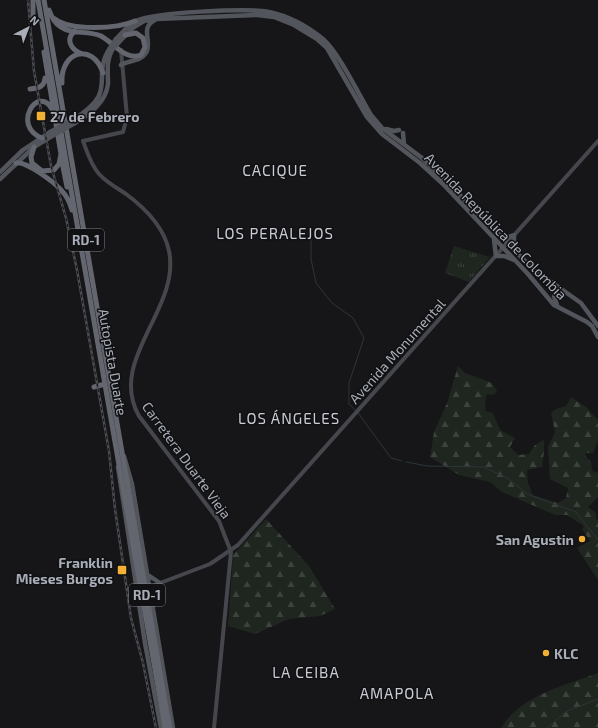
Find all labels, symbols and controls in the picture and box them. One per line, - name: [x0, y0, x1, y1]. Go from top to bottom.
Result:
- north arrow: [8, 8, 48, 48]
- text: N: [28, 13, 42, 28]
- place label: 27 de Febrero: [50, 108, 140, 125]
- marker: 27 de Febrero: [35, 110, 47, 122]
- street label: Avenida República de Colombia: [421, 149, 571, 303]
- district label: CACIQUE: [242, 161, 308, 180]
- district label: LOS PERALEJOS: [216, 224, 334, 242]
- road number: RD-1: [68, 229, 104, 251]
- street label: Avenida Monumental: [345, 294, 449, 407]
- street label: Autopista Duarte: [95, 307, 131, 417]
- street label: Carretera Duarte Vieja: [139, 398, 235, 522]
- district label: LOS ÁNGELES: [238, 409, 340, 427]
- place label: San Agustin: [496, 531, 574, 548]
- marker: San Agustin: [577, 534, 587, 544]
- place label: Franklin Mieses Burgos: [16, 554, 113, 587]
- marker: Franklin Mieses Burgos: [116, 564, 128, 576]
- road number: RD-1: [129, 584, 165, 606]
- place label: KLC: [554, 645, 578, 662]
- marker: KLC: [541, 648, 551, 658]
- district label: LA CEIBA: [272, 663, 340, 681]
- district label: AMAPOLA: [360, 684, 434, 702]

